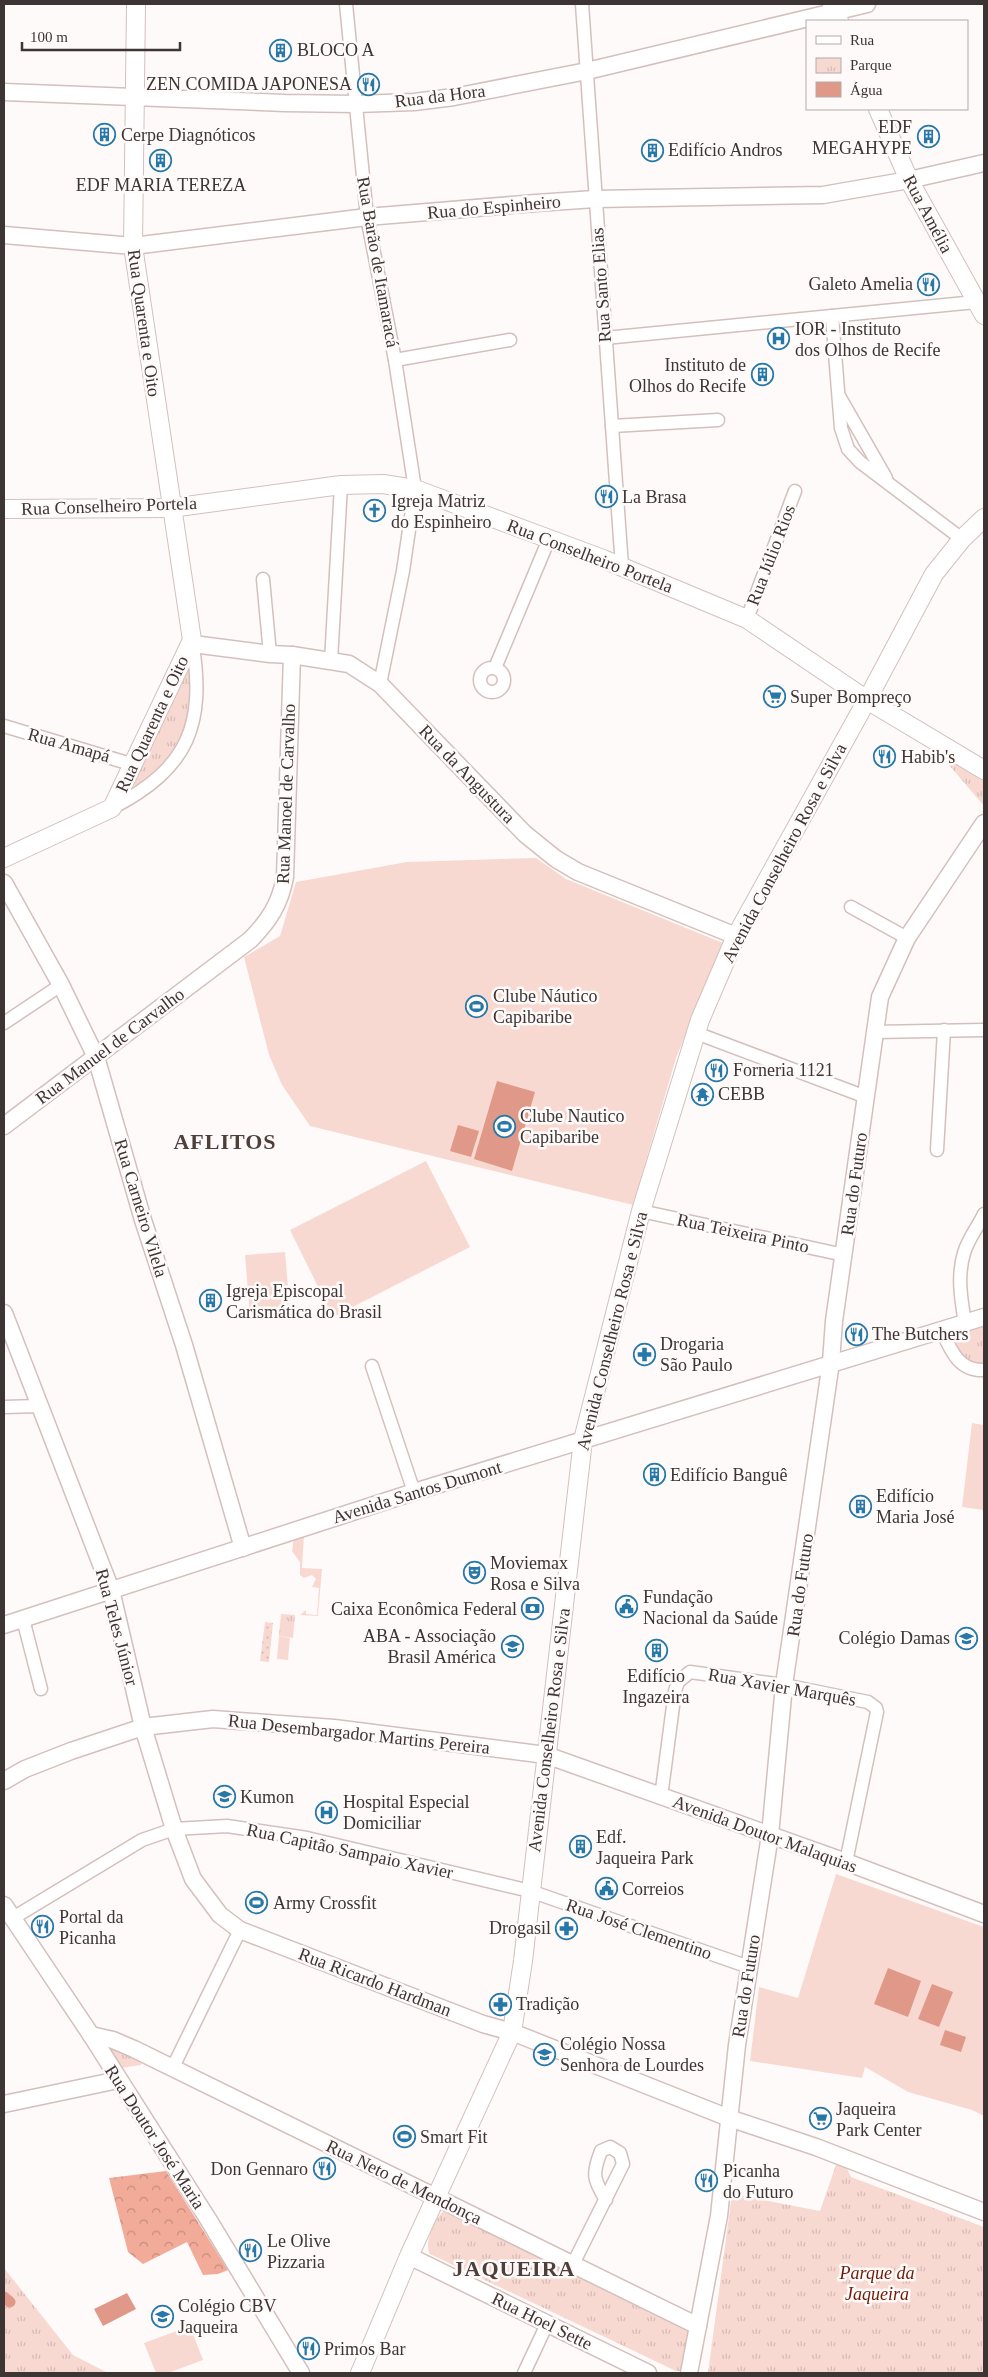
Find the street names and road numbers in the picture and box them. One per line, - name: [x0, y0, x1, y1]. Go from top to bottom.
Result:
- street label: Rua da Hora: [394, 81, 486, 111]
- street label: Rua Amélia: [899, 172, 957, 256]
- street label: Rua Barão de Itamaracá: [353, 175, 403, 349]
- street label: Rua do Espinheiro: [426, 191, 562, 223]
- street label: Rua Santo Elias: [587, 227, 615, 343]
- street label: Rua Quarenta e Oito: [124, 248, 164, 398]
- street label: Rua Conselheiro Portela: [21, 493, 197, 519]
- street label: Rua Júlio Rios: [743, 502, 799, 608]
- street label: Rua Conselheiro Portela: [504, 515, 676, 597]
- street label: Rua Quarenta e Oito: [112, 653, 192, 795]
- street label: Rua Manoel de Carvalho: [273, 703, 299, 885]
- street label: Rua da Angustura: [415, 721, 519, 827]
- street label: Rua Amapá: [26, 724, 112, 766]
- street label: Avenida Conselheiro Rosa e Silva: [718, 740, 850, 966]
- street label: Rua Manuel de Carvalho: [32, 984, 188, 1108]
- street label: Rua do Futuro: [837, 1131, 871, 1237]
- street label: Rua Carneiro Vilela: [110, 1136, 172, 1280]
- street label: Avenida Conselheiro Rosa e Silva: [573, 1209, 651, 1453]
- street label: Rua Teixeira Pinto: [675, 1209, 811, 1257]
- street label: Avenida Santos Dumont: [330, 1457, 504, 1527]
- street label: Rua do Futuro: [783, 1532, 817, 1638]
- street label: Rua Teles Júnior: [92, 1566, 142, 1688]
- street label: Avenida Conselheiro Rosa e Silva: [524, 1607, 574, 1853]
- street label: Rua Xavier Marquês: [706, 1664, 858, 1710]
- street label: Rua Desembargador Martins Pereira: [227, 1710, 491, 1758]
- street label: Avenida Doutor Malaquias: [670, 1791, 860, 1877]
- street label: Rua Capitão Sampaio Xavier: [245, 1819, 455, 1883]
- street label: Rua José Clementino: [563, 1895, 715, 1963]
- street label: Rua do Futuro: [728, 1933, 764, 2039]
- street label: Rua Ricardo Hardman: [296, 1944, 454, 2020]
- street label: Rua Doutor José Maria: [101, 2061, 209, 2213]
- street label: Rua Neto de Mendonça: [323, 2136, 485, 2228]
- street label: Rua Hoel Sette: [489, 2288, 595, 2354]

